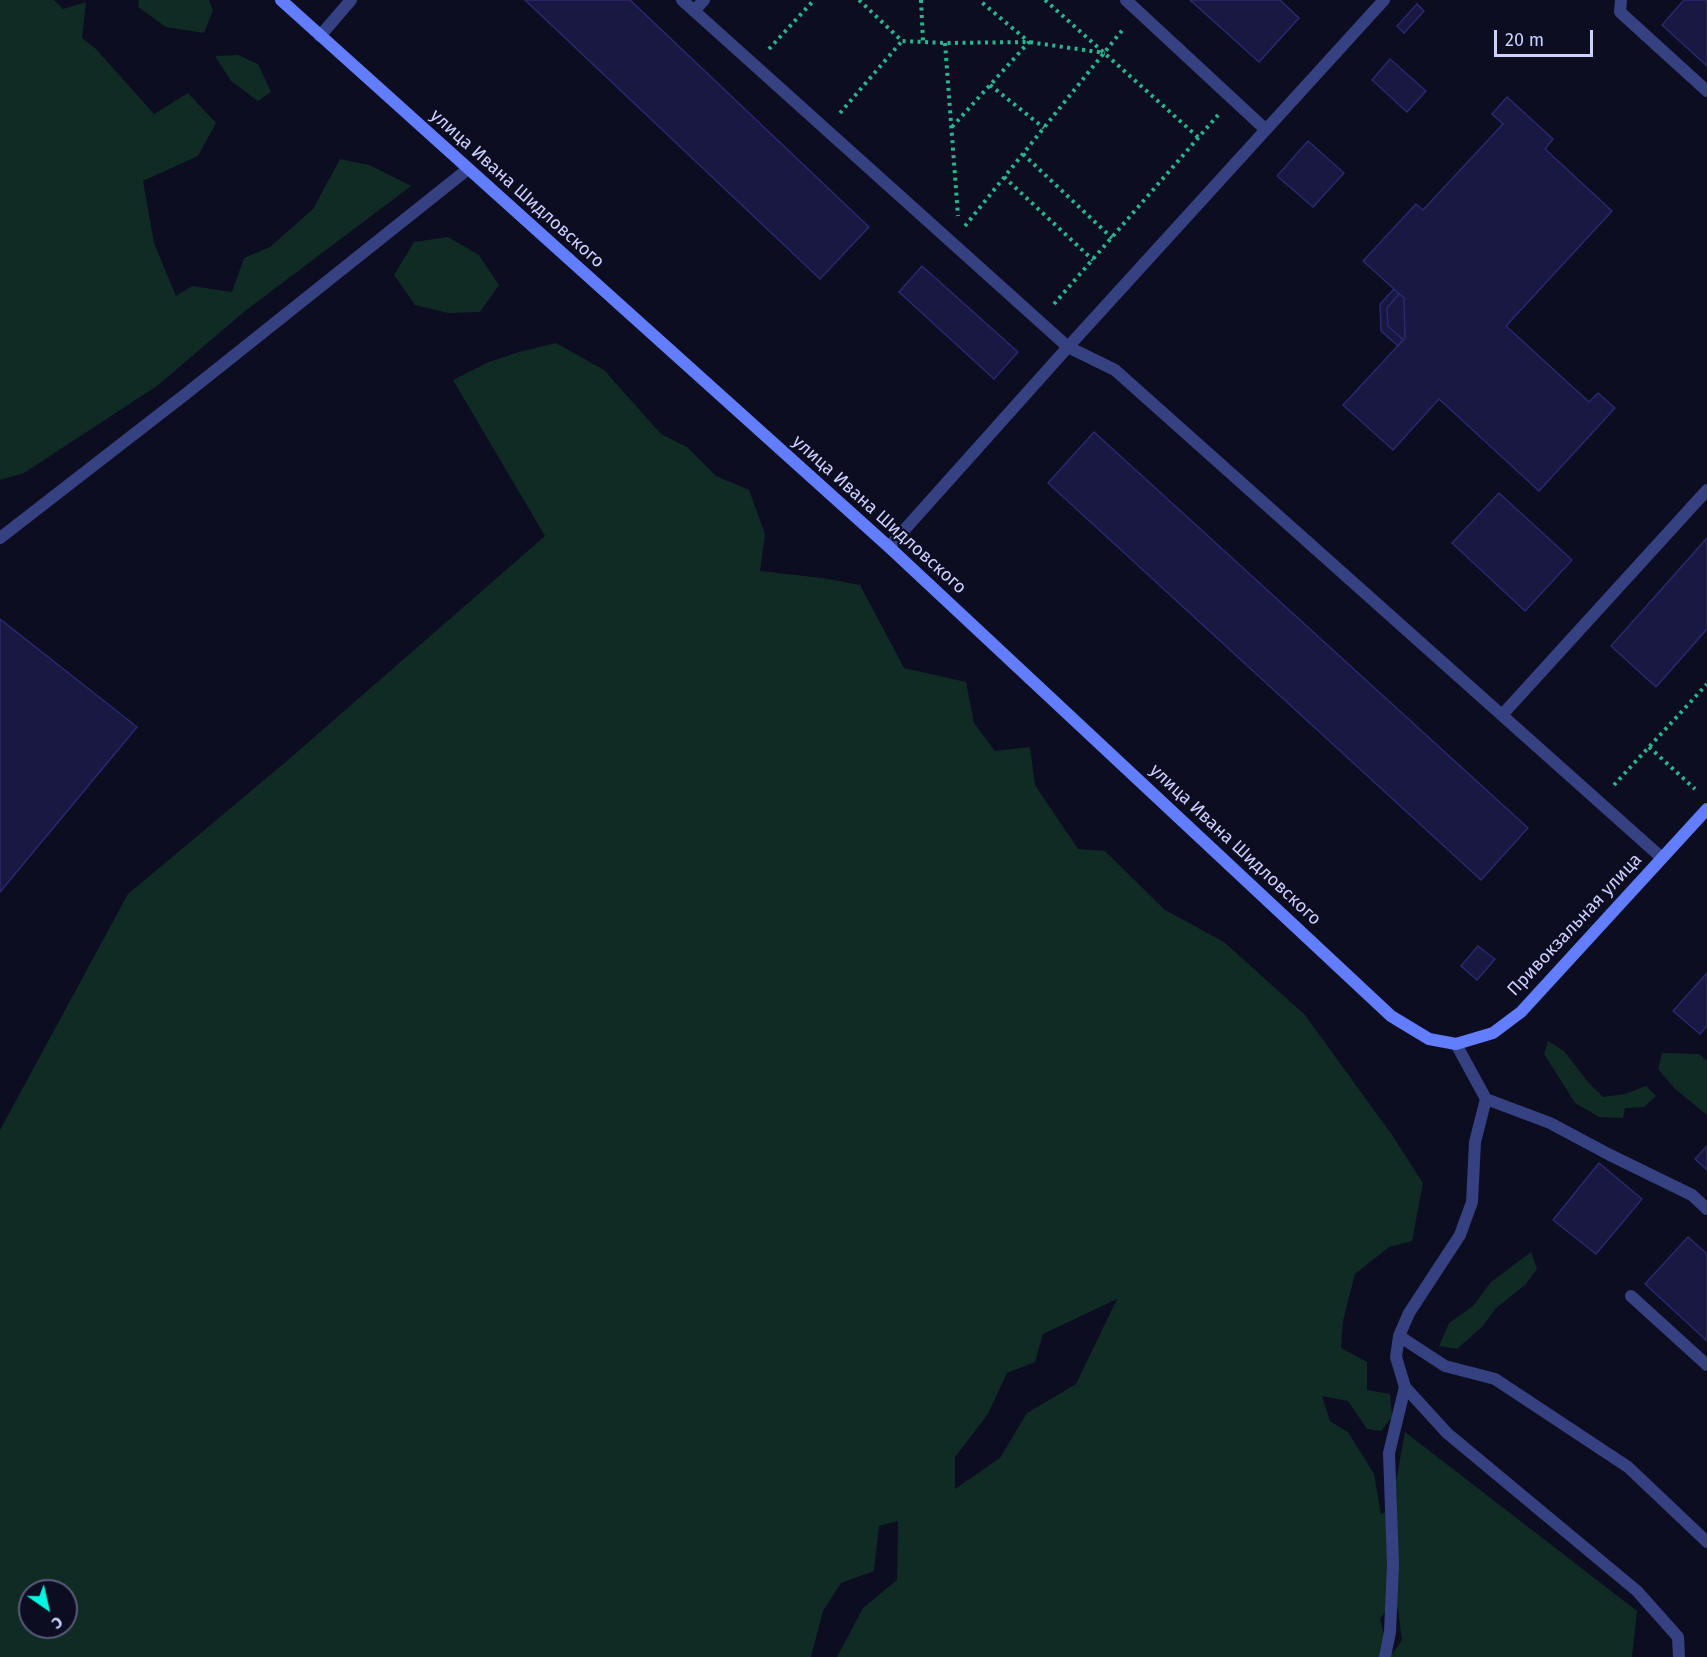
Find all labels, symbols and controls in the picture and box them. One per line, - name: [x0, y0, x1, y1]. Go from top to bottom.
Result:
- scale bar: [1497, 18, 1596, 56]
- text: 20 m: [1505, 29, 1544, 51]
- street label: улица Ивана Шидловского: [425, 105, 609, 273]
- street label: улица Ивана Шидловского: [787, 431, 971, 599]
- street label: улица Ивана Шидловского: [1145, 760, 1325, 930]
- street label: Привокзальная улица: [1503, 849, 1647, 1001]
- north arrow: [18, 1579, 78, 1639]
- text: С: [48, 1612, 66, 1633]

